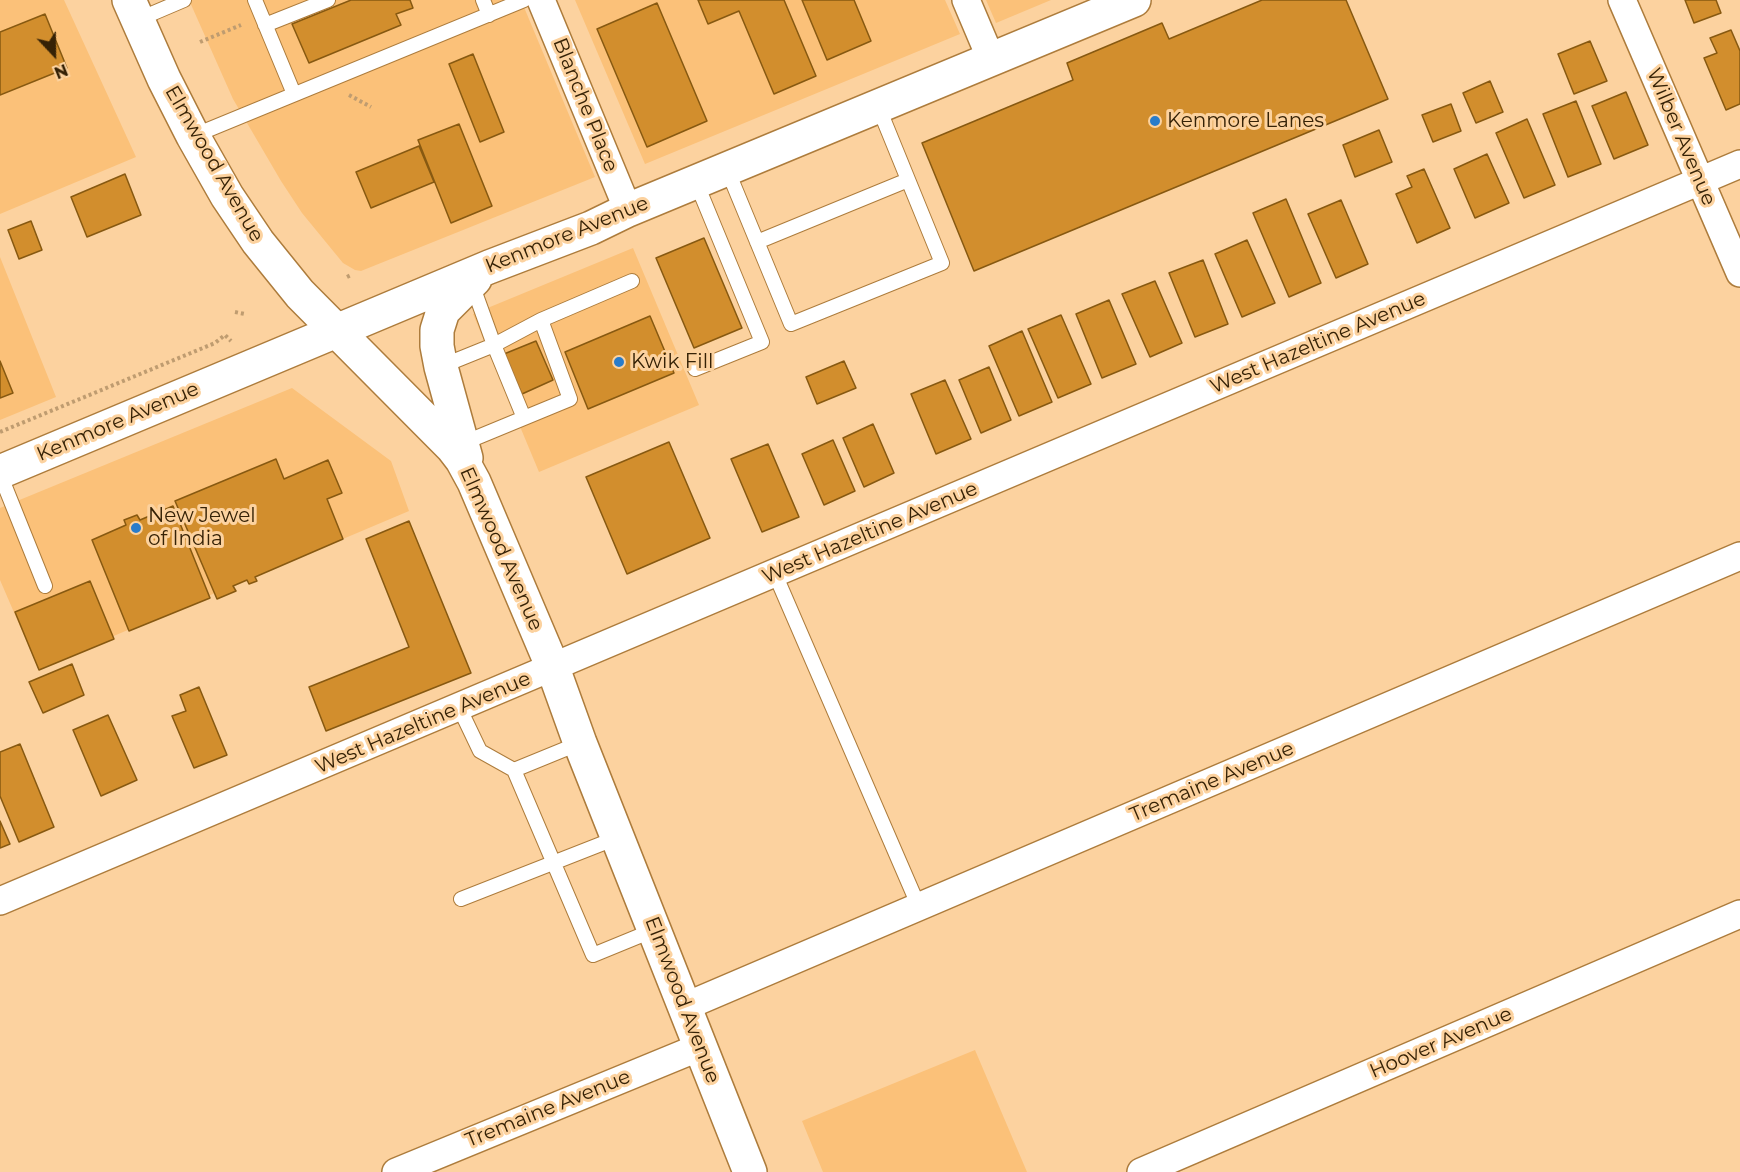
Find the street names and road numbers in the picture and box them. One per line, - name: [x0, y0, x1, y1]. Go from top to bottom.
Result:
- street label: Blanche Place: [547, 34, 623, 176]
- street label: Wilber Avenue: [1641, 65, 1721, 209]
- street label: Elmwood Avenue: [160, 82, 268, 246]
- street label: Kenmore Avenue: [482, 191, 652, 279]
- street label: West Hazeltine Avenue: [1207, 287, 1429, 399]
- street label: Kenmore Avenue: [33, 377, 203, 467]
- street label: Elmwood Avenue: [454, 464, 548, 634]
- street label: West Hazeltine Avenue: [759, 477, 981, 589]
- street label: West Hazeltine Avenue: [312, 667, 534, 779]
- street label: Tremaine Avenue: [1126, 737, 1298, 827]
- street label: Elmwood Avenue: [639, 913, 725, 1087]
- street label: Hoover Avenue: [1366, 1002, 1516, 1084]
- street label: Tremaine Avenue: [462, 1065, 634, 1153]

